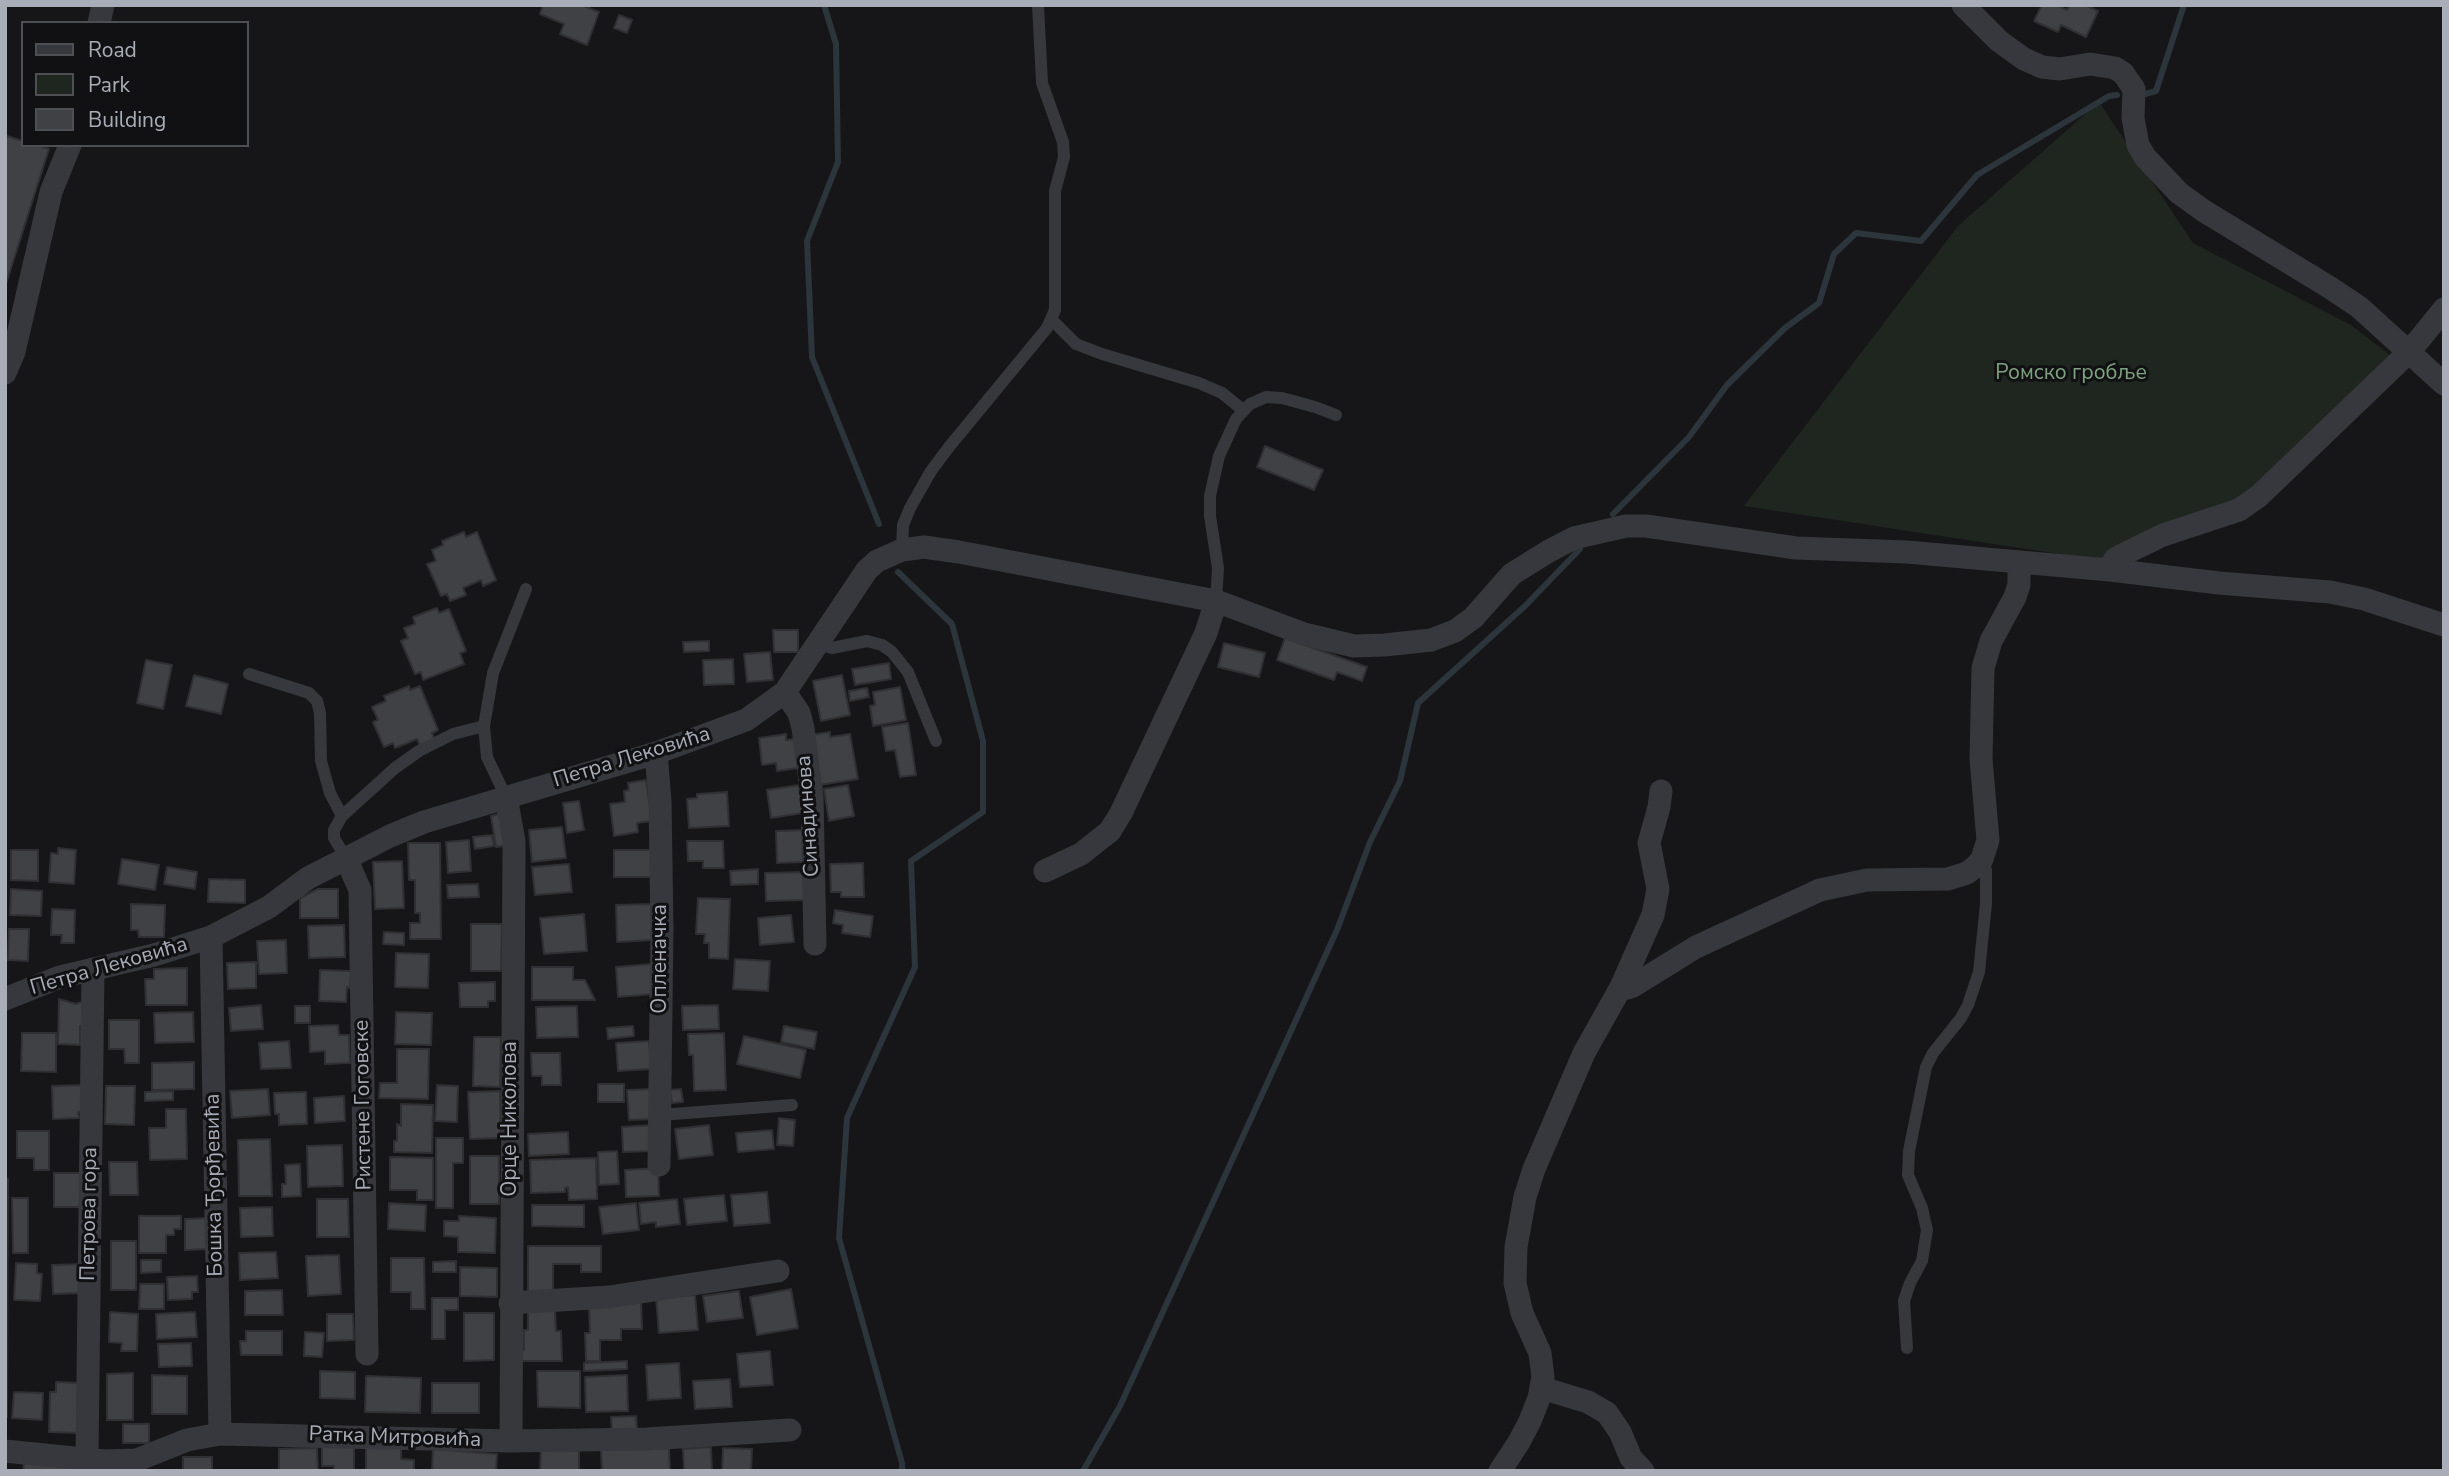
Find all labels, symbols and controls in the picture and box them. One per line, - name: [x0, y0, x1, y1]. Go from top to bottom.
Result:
- legend: [21, 21, 248, 147]
- text: Road: [88, 36, 137, 64]
- text: Park: [88, 71, 130, 99]
- text: Building: [88, 106, 166, 134]
- park label: Ромско гробље: [1995, 361, 2147, 387]
- street label: Петра Лековића: [550, 722, 714, 794]
- street label: Синадинова: [792, 754, 826, 878]
- street label: Опленачка: [648, 904, 674, 1014]
- street label: Петра Лековића: [27, 932, 191, 1002]
- street label: Ристене Гоговске: [350, 1019, 378, 1191]
- street label: Орце Николова: [498, 1041, 524, 1197]
- street label: Бошка Ђорђевића: [201, 1093, 229, 1277]
- street label: Петрова гора: [76, 1147, 104, 1281]
- street label: Ратка Митровића: [308, 1422, 482, 1454]

